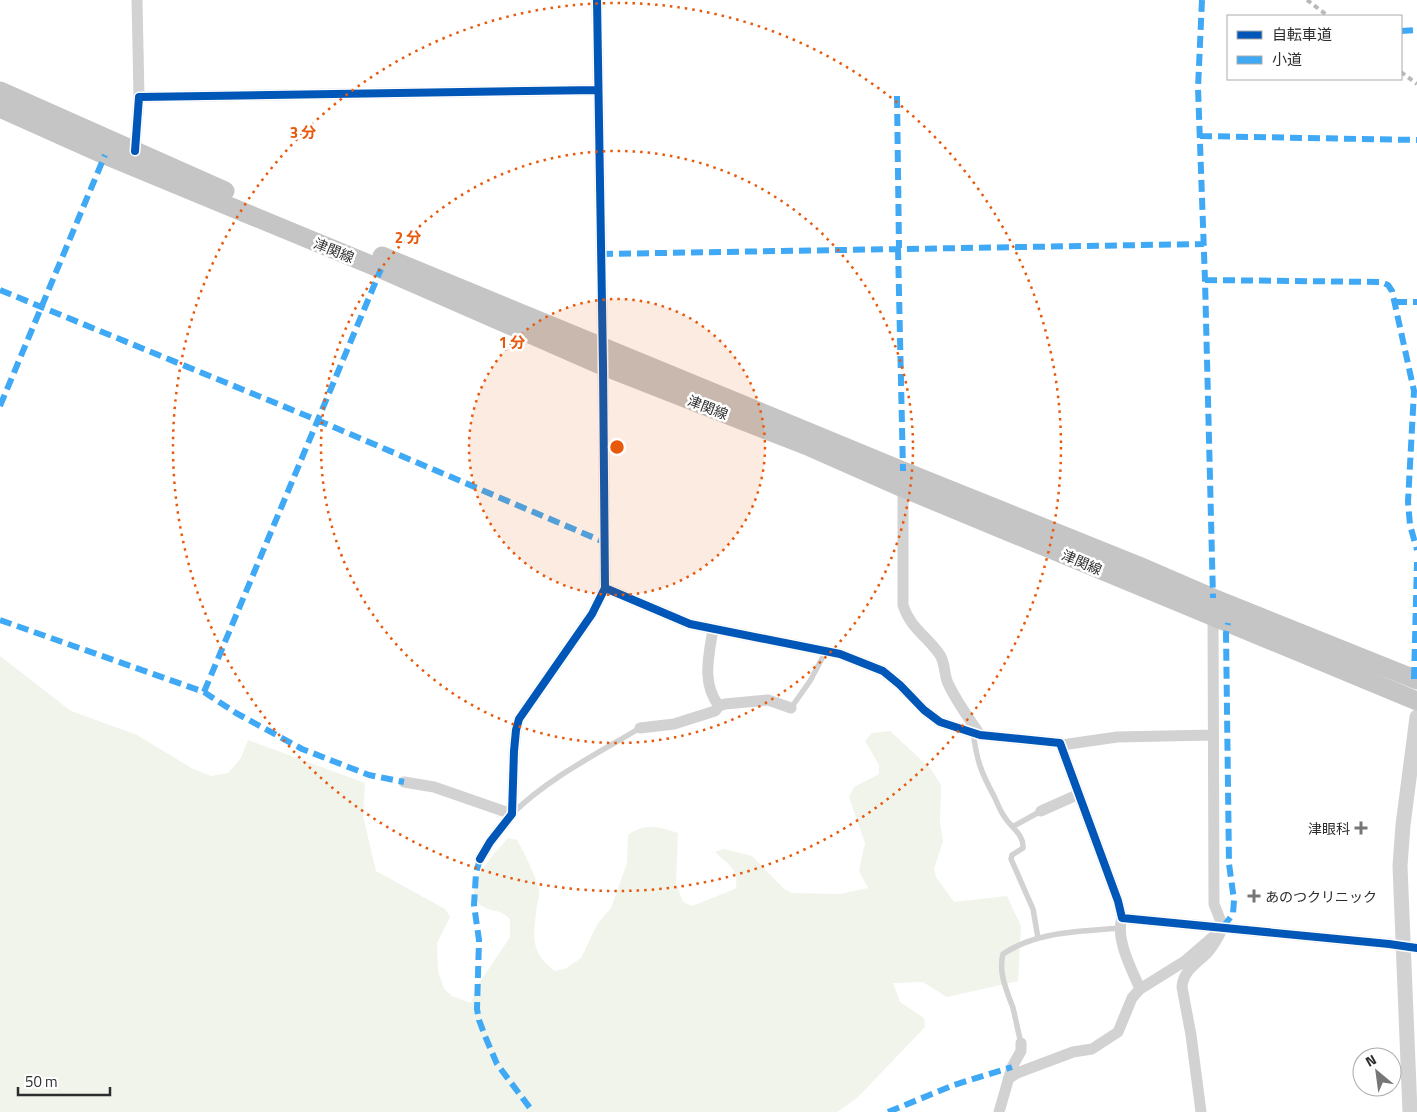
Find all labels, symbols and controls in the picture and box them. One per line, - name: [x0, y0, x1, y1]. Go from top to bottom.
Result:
- legend: [1227, 15, 1402, 80]
- text: 自転車道: [1272, 23, 1332, 46]
- text: 小道: [1272, 48, 1302, 71]
- text: 3 分: [290, 121, 316, 144]
- text: 2 分: [395, 226, 421, 249]
- street label: 津関線: [311, 232, 357, 268]
- text: 1 分: [499, 331, 525, 354]
- street label: 津関線: [685, 390, 731, 424]
- centre of rings: [608, 438, 626, 456]
- street label: 津関線: [1059, 544, 1105, 580]
- place label: 津眼科: [1308, 818, 1350, 839]
- marker: 津眼科: [1354, 821, 1368, 835]
- place label: あのつクリニック: [1265, 886, 1377, 907]
- marker: あのつクリニック: [1247, 889, 1261, 903]
- north arrow: [1352, 1047, 1402, 1097]
- text: N: [1361, 1049, 1380, 1072]
- scale bar: [18, 1064, 110, 1096]
- text: 50 m: [25, 1070, 58, 1093]

